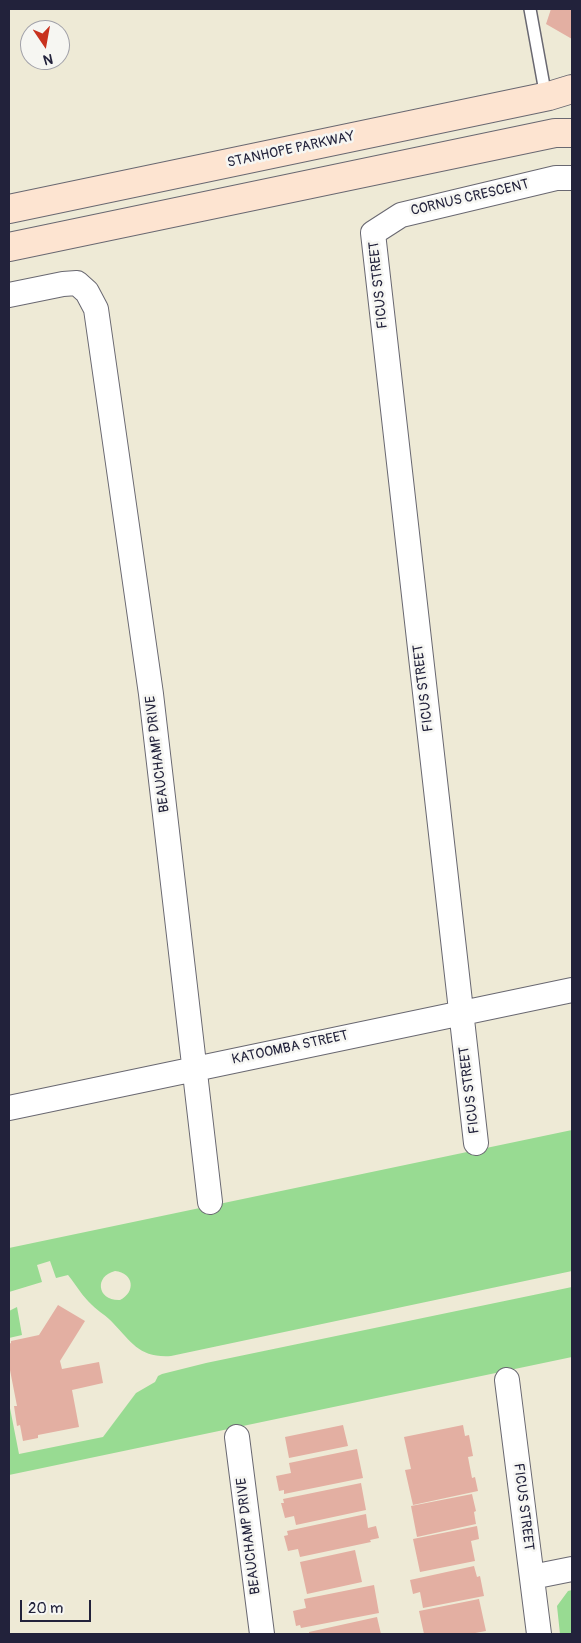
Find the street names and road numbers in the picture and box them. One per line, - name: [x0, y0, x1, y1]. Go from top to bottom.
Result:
- street label: STANHOPE PARKWAY: [226, 128, 356, 172]
- street label: CORNUS CRESCENT: [409, 176, 531, 220]
- street label: FICUS STREET: [366, 240, 392, 330]
- street label: FICUS STREET: [410, 643, 438, 733]
- street label: BEAUCHAMP DRIVE: [143, 695, 173, 813]
- street label: KATOOMBA STREET: [230, 1027, 350, 1069]
- street label: FICUS STREET: [456, 1045, 484, 1135]
- street label: FICUS STREET: [509, 1462, 537, 1552]
- street label: BEAUCHAMP DRIVE: [234, 1477, 264, 1595]

